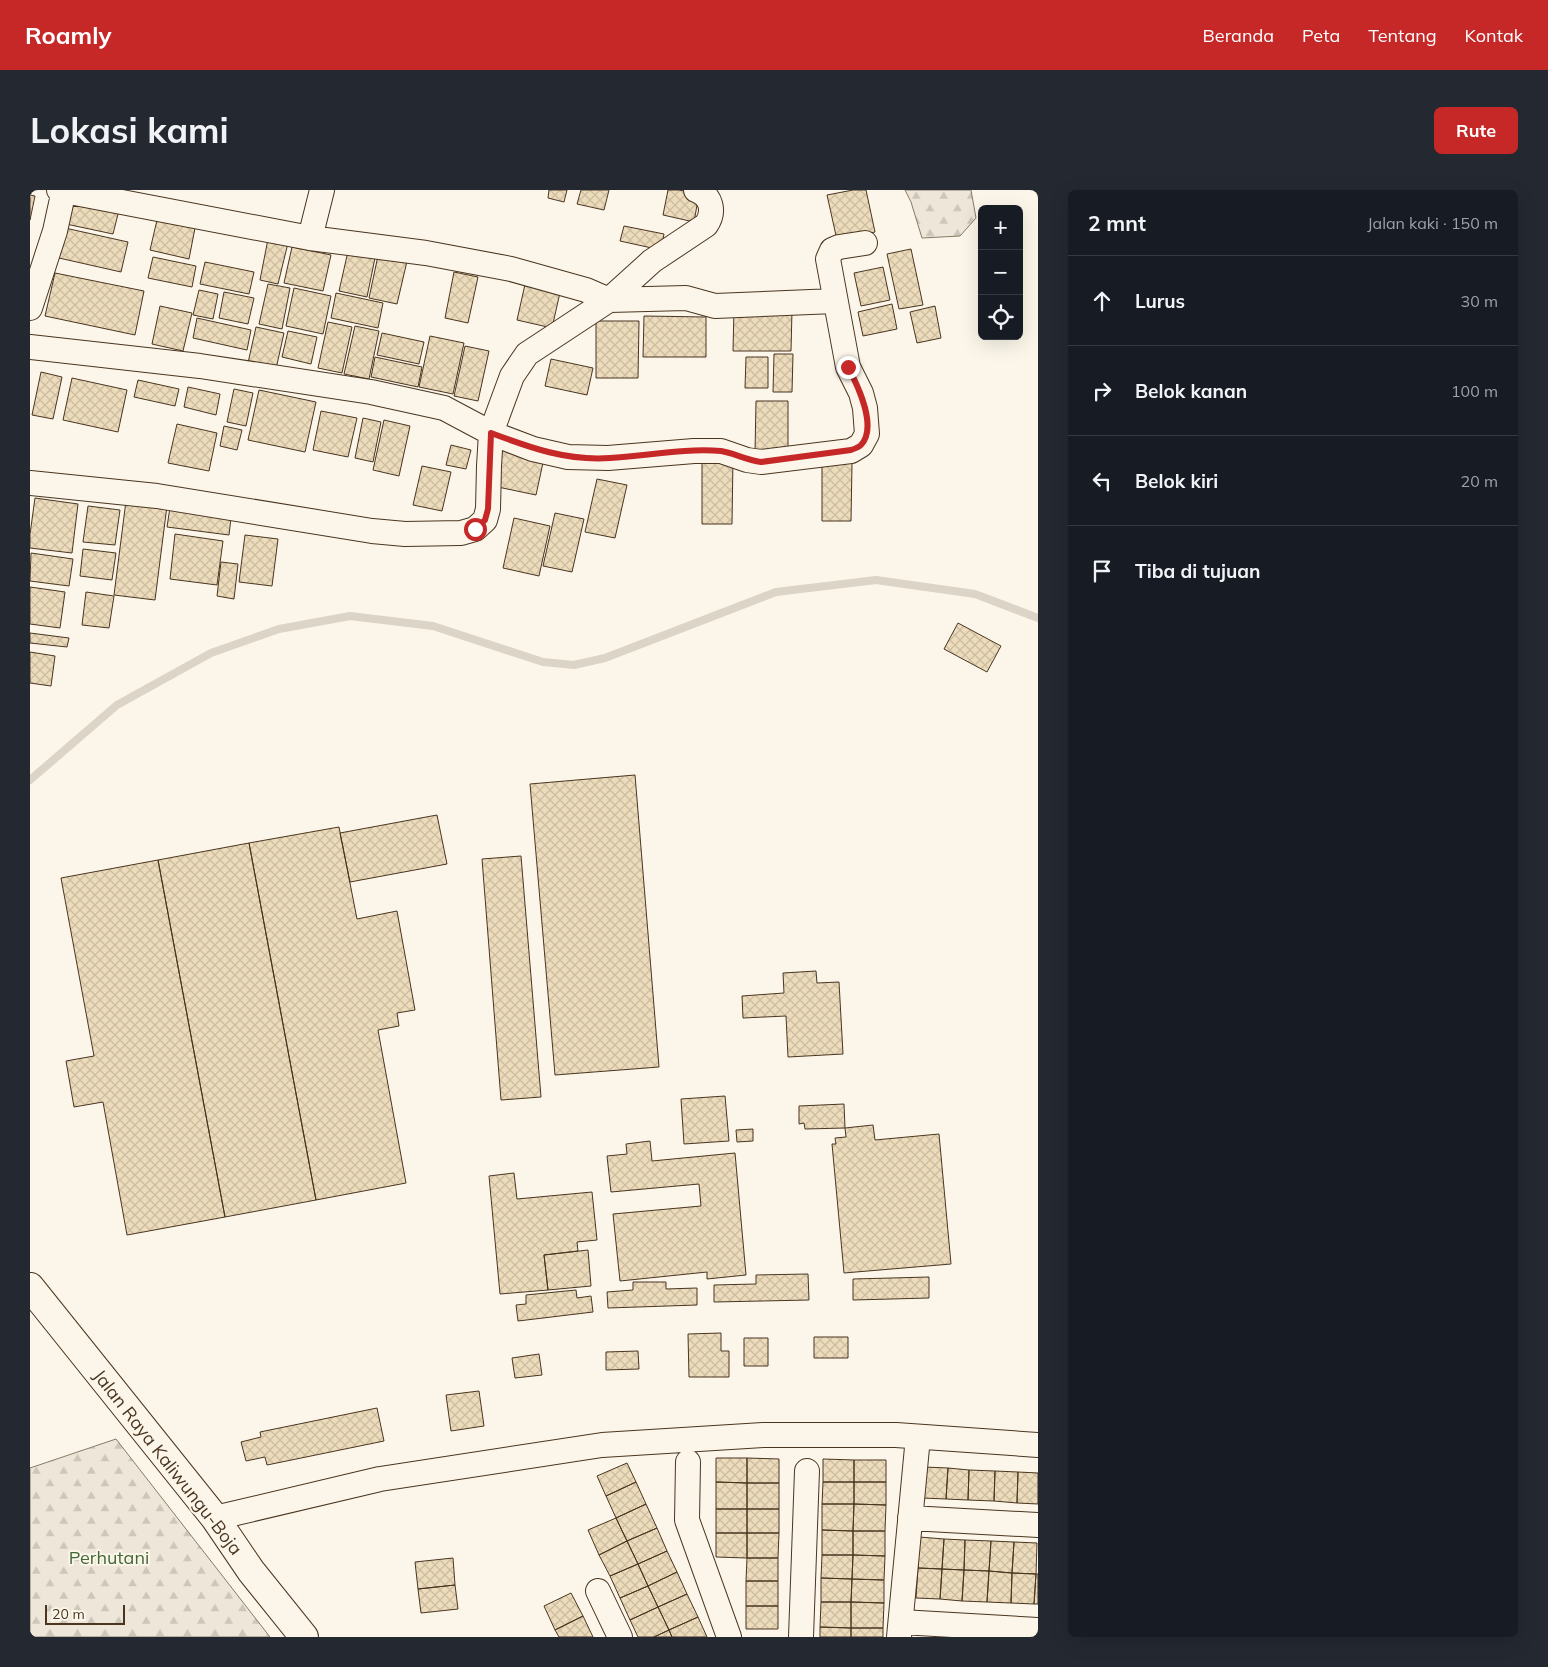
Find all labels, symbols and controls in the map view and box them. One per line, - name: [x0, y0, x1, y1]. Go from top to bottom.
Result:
- text: Roamly: [25, 20, 112, 50]
- text: Beranda: [1203, 24, 1274, 47]
- text: Peta: [1302, 24, 1340, 47]
- text: Tentang: [1368, 24, 1437, 47]
- text: Kontak: [1465, 24, 1523, 47]
- button: Rute: [1434, 107, 1518, 154]
- text: Lokasi kami: [30, 108, 229, 152]
- map controls: [978, 205, 1023, 340]
- button: +: [978, 205, 1023, 250]
- text: 2 mnt: [1088, 210, 1146, 236]
- text: Jalan kaki · 150 m: [1367, 213, 1498, 233]
- button: −: [978, 250, 1023, 295]
- icon: ahead: [1088, 287, 1116, 315]
- text: Lurus: [1135, 289, 1185, 313]
- text: 30 m: [1461, 291, 1498, 311]
- button: locate: [978, 295, 1023, 340]
- route end: [837, 356, 860, 379]
- icon: right: [1088, 377, 1116, 405]
- text: Belok kanan: [1135, 379, 1247, 403]
- text: 100 m: [1451, 381, 1498, 401]
- icon: left: [1088, 467, 1116, 495]
- text: Belok kiri: [1135, 469, 1218, 493]
- text: 20 m: [1461, 471, 1498, 491]
- route start: [464, 518, 487, 541]
- icon: arrive: [1088, 557, 1116, 585]
- text: Tiba di tujuan: [1135, 559, 1260, 583]
- street label: Jalan Raya Kaliwungu-Boja: [88, 1365, 248, 1559]
- park label: Perhutani: [69, 1546, 149, 1569]
- scale bar: [45, 1602, 125, 1625]
- text: 20 m: [52, 1605, 85, 1623]

